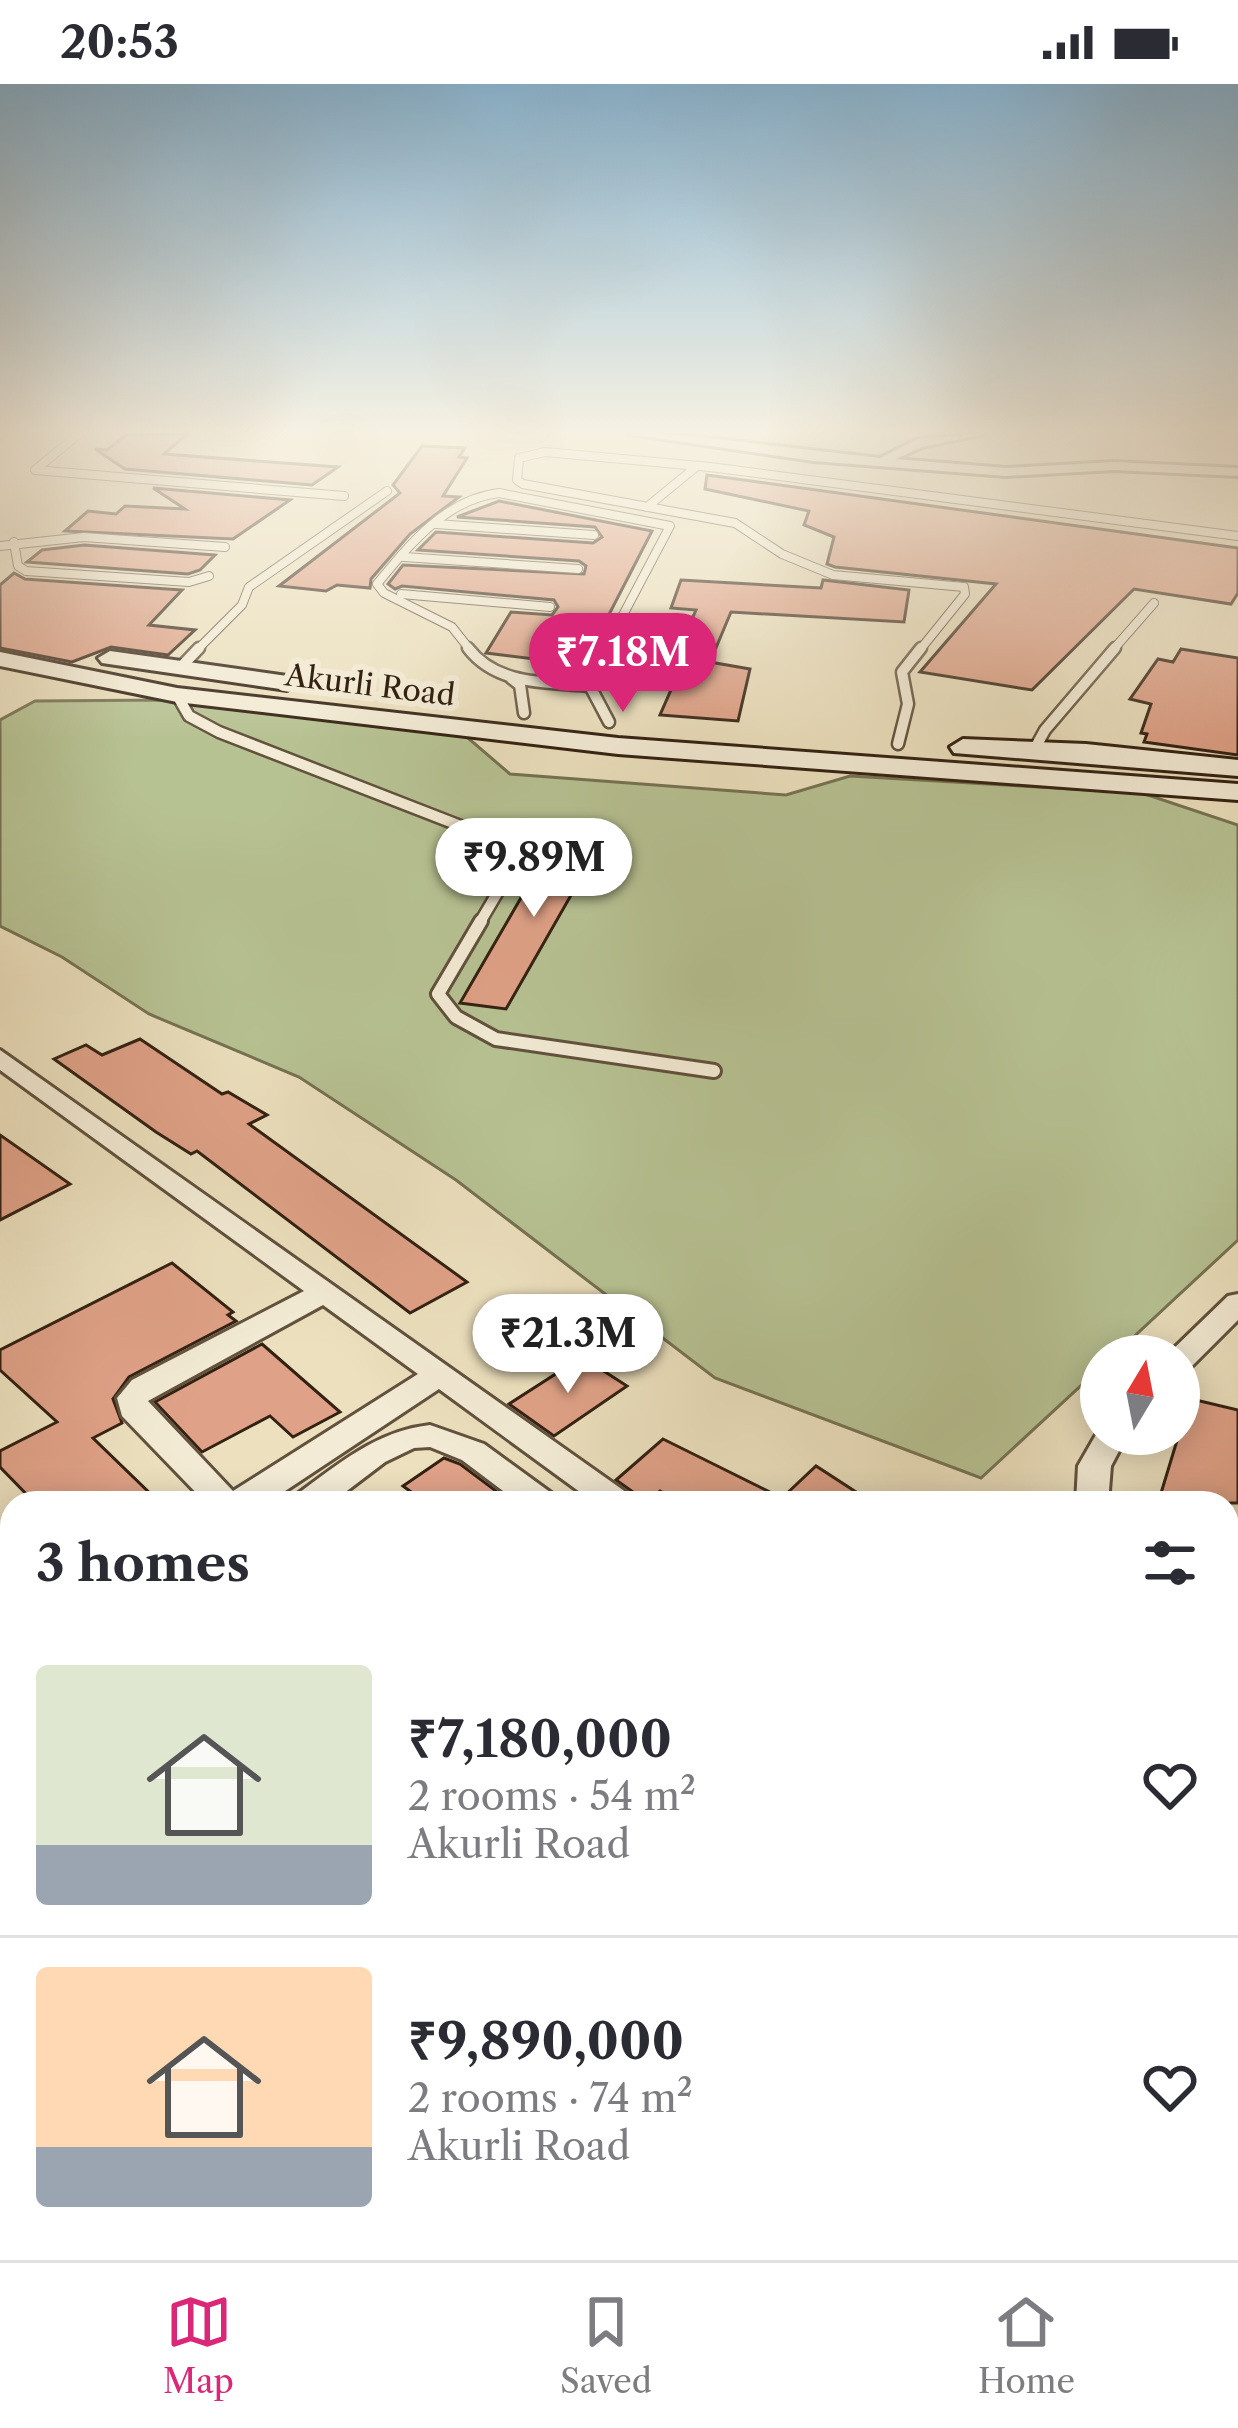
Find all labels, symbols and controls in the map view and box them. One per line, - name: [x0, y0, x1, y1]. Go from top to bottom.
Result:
- text: 20:53: [60, 14, 179, 70]
- pin: ₹7.18M: [525, 613, 721, 715]
- text: ₹7.18M: [556, 628, 690, 676]
- street label: Akurli Road: [282, 656, 457, 714]
- pin: ₹9.89M: [436, 818, 632, 920]
- text: ₹9.89M: [462, 833, 606, 881]
- pin: ₹21.3M: [470, 1294, 666, 1396]
- text: ₹21.3M: [499, 1309, 637, 1357]
- north arrow: [1080, 1335, 1200, 1455]
- map controls: [1080, 1335, 1200, 1455]
- icon: filters: [1137, 1530, 1203, 1596]
- text: 3 homes: [36, 1532, 250, 1594]
- text: ₹7,180,000: [408, 1708, 672, 1770]
- icon: home: [132, 1713, 276, 1857]
- icon: heart: [1137, 1752, 1203, 1818]
- text: 2 rooms · 54 m²: [408, 1772, 696, 1820]
- text: Akurli Road: [408, 1820, 630, 1868]
- text: ₹9,890,000: [408, 2010, 684, 2072]
- icon: home: [132, 2015, 276, 2159]
- icon: heart: [1137, 2054, 1203, 2120]
- text: 2 rooms · 74 m²: [408, 2074, 693, 2122]
- text: Akurli Road: [408, 2122, 630, 2170]
- tab: Map: [163, 2289, 234, 2402]
- tab: Saved: [560, 2289, 652, 2402]
- tab: Home: [978, 2289, 1075, 2402]

